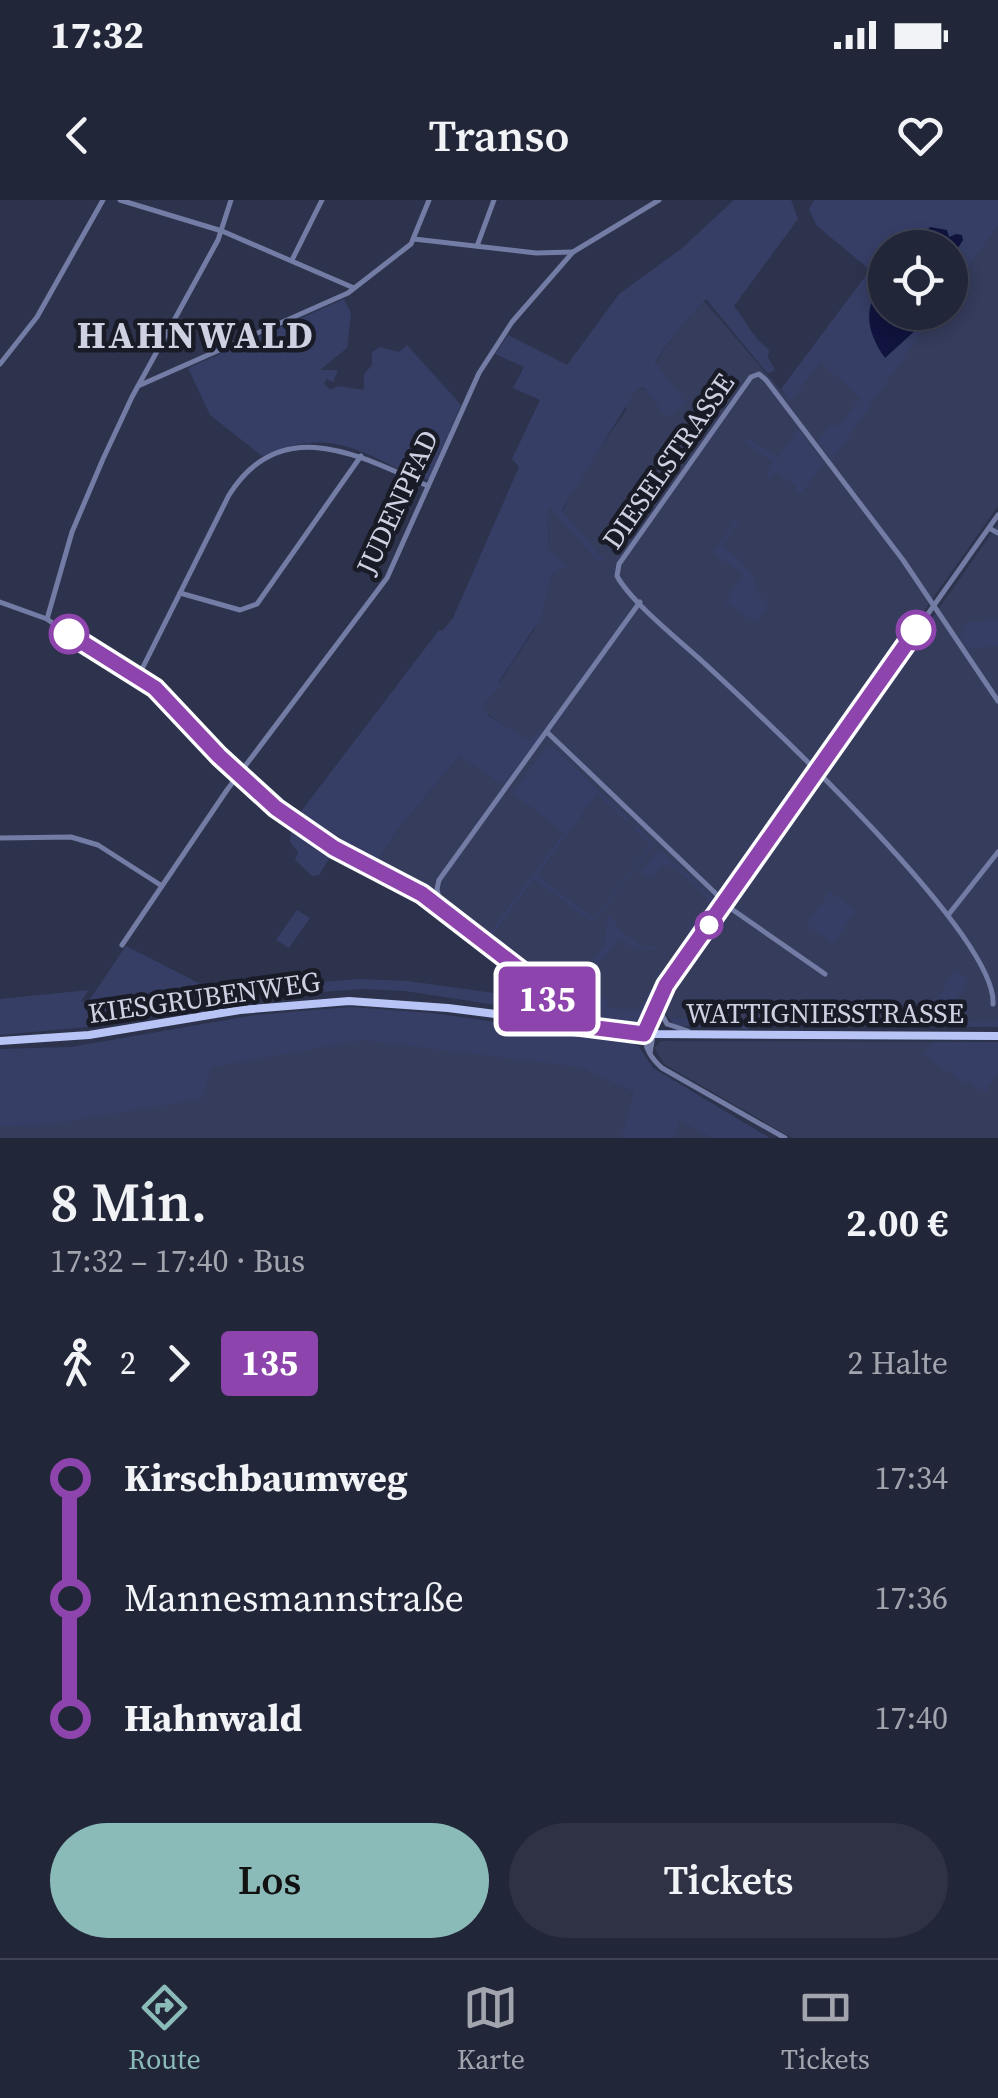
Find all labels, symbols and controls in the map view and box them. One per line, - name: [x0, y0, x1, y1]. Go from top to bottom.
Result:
- text: 17:32: [50, 9, 144, 61]
- text: Transo: [428, 104, 570, 166]
- icon: back: [50, 108, 105, 163]
- icon: heart: [893, 108, 948, 163]
- map controls: [868, 230, 968, 330]
- button: locate: [868, 230, 968, 330]
- district label: HAHNWALD: [77, 309, 315, 361]
- street label: DIESELSTRASSE: [593, 366, 743, 556]
- street label: JUDENPFAD: [347, 424, 447, 581]
- unlabelled marker: [897, 611, 935, 649]
- unlabelled marker: [50, 615, 88, 653]
- unlabelled marker: [696, 912, 722, 938]
- street label: KIESGRUBENWEG: [86, 962, 322, 1032]
- line badge: 135: [490, 966, 604, 1032]
- text: 135: [519, 975, 575, 1023]
- street label: WATTIGNIESSTRASSE: [686, 994, 964, 1032]
- text: 8 Min.: [50, 1164, 207, 1239]
- text: 2.00 €: [846, 1197, 948, 1249]
- text: 17:32 – 17:40 · Bus: [50, 1239, 305, 1283]
- icon: walk: [50, 1336, 105, 1391]
- icon: forward: [151, 1336, 206, 1391]
- text: 135: [241, 1339, 298, 1387]
- text: 2: [120, 1341, 136, 1385]
- text: 2 Halte: [847, 1341, 948, 1385]
- text: Kirschbaumweg: [124, 1452, 408, 1504]
- text: 17:34: [874, 1456, 948, 1500]
- text: Mannesmannstraße: [124, 1572, 464, 1624]
- text: 17:36: [874, 1576, 948, 1620]
- text: Hahnwald: [124, 1692, 302, 1744]
- text: 17:40: [874, 1696, 948, 1740]
- button: Los: [50, 1823, 489, 1938]
- button: Tickets: [509, 1823, 948, 1938]
- tab: Route: [128, 1980, 201, 2078]
- tab: Karte: [457, 1980, 525, 2078]
- tab: Tickets: [781, 1980, 870, 2078]

